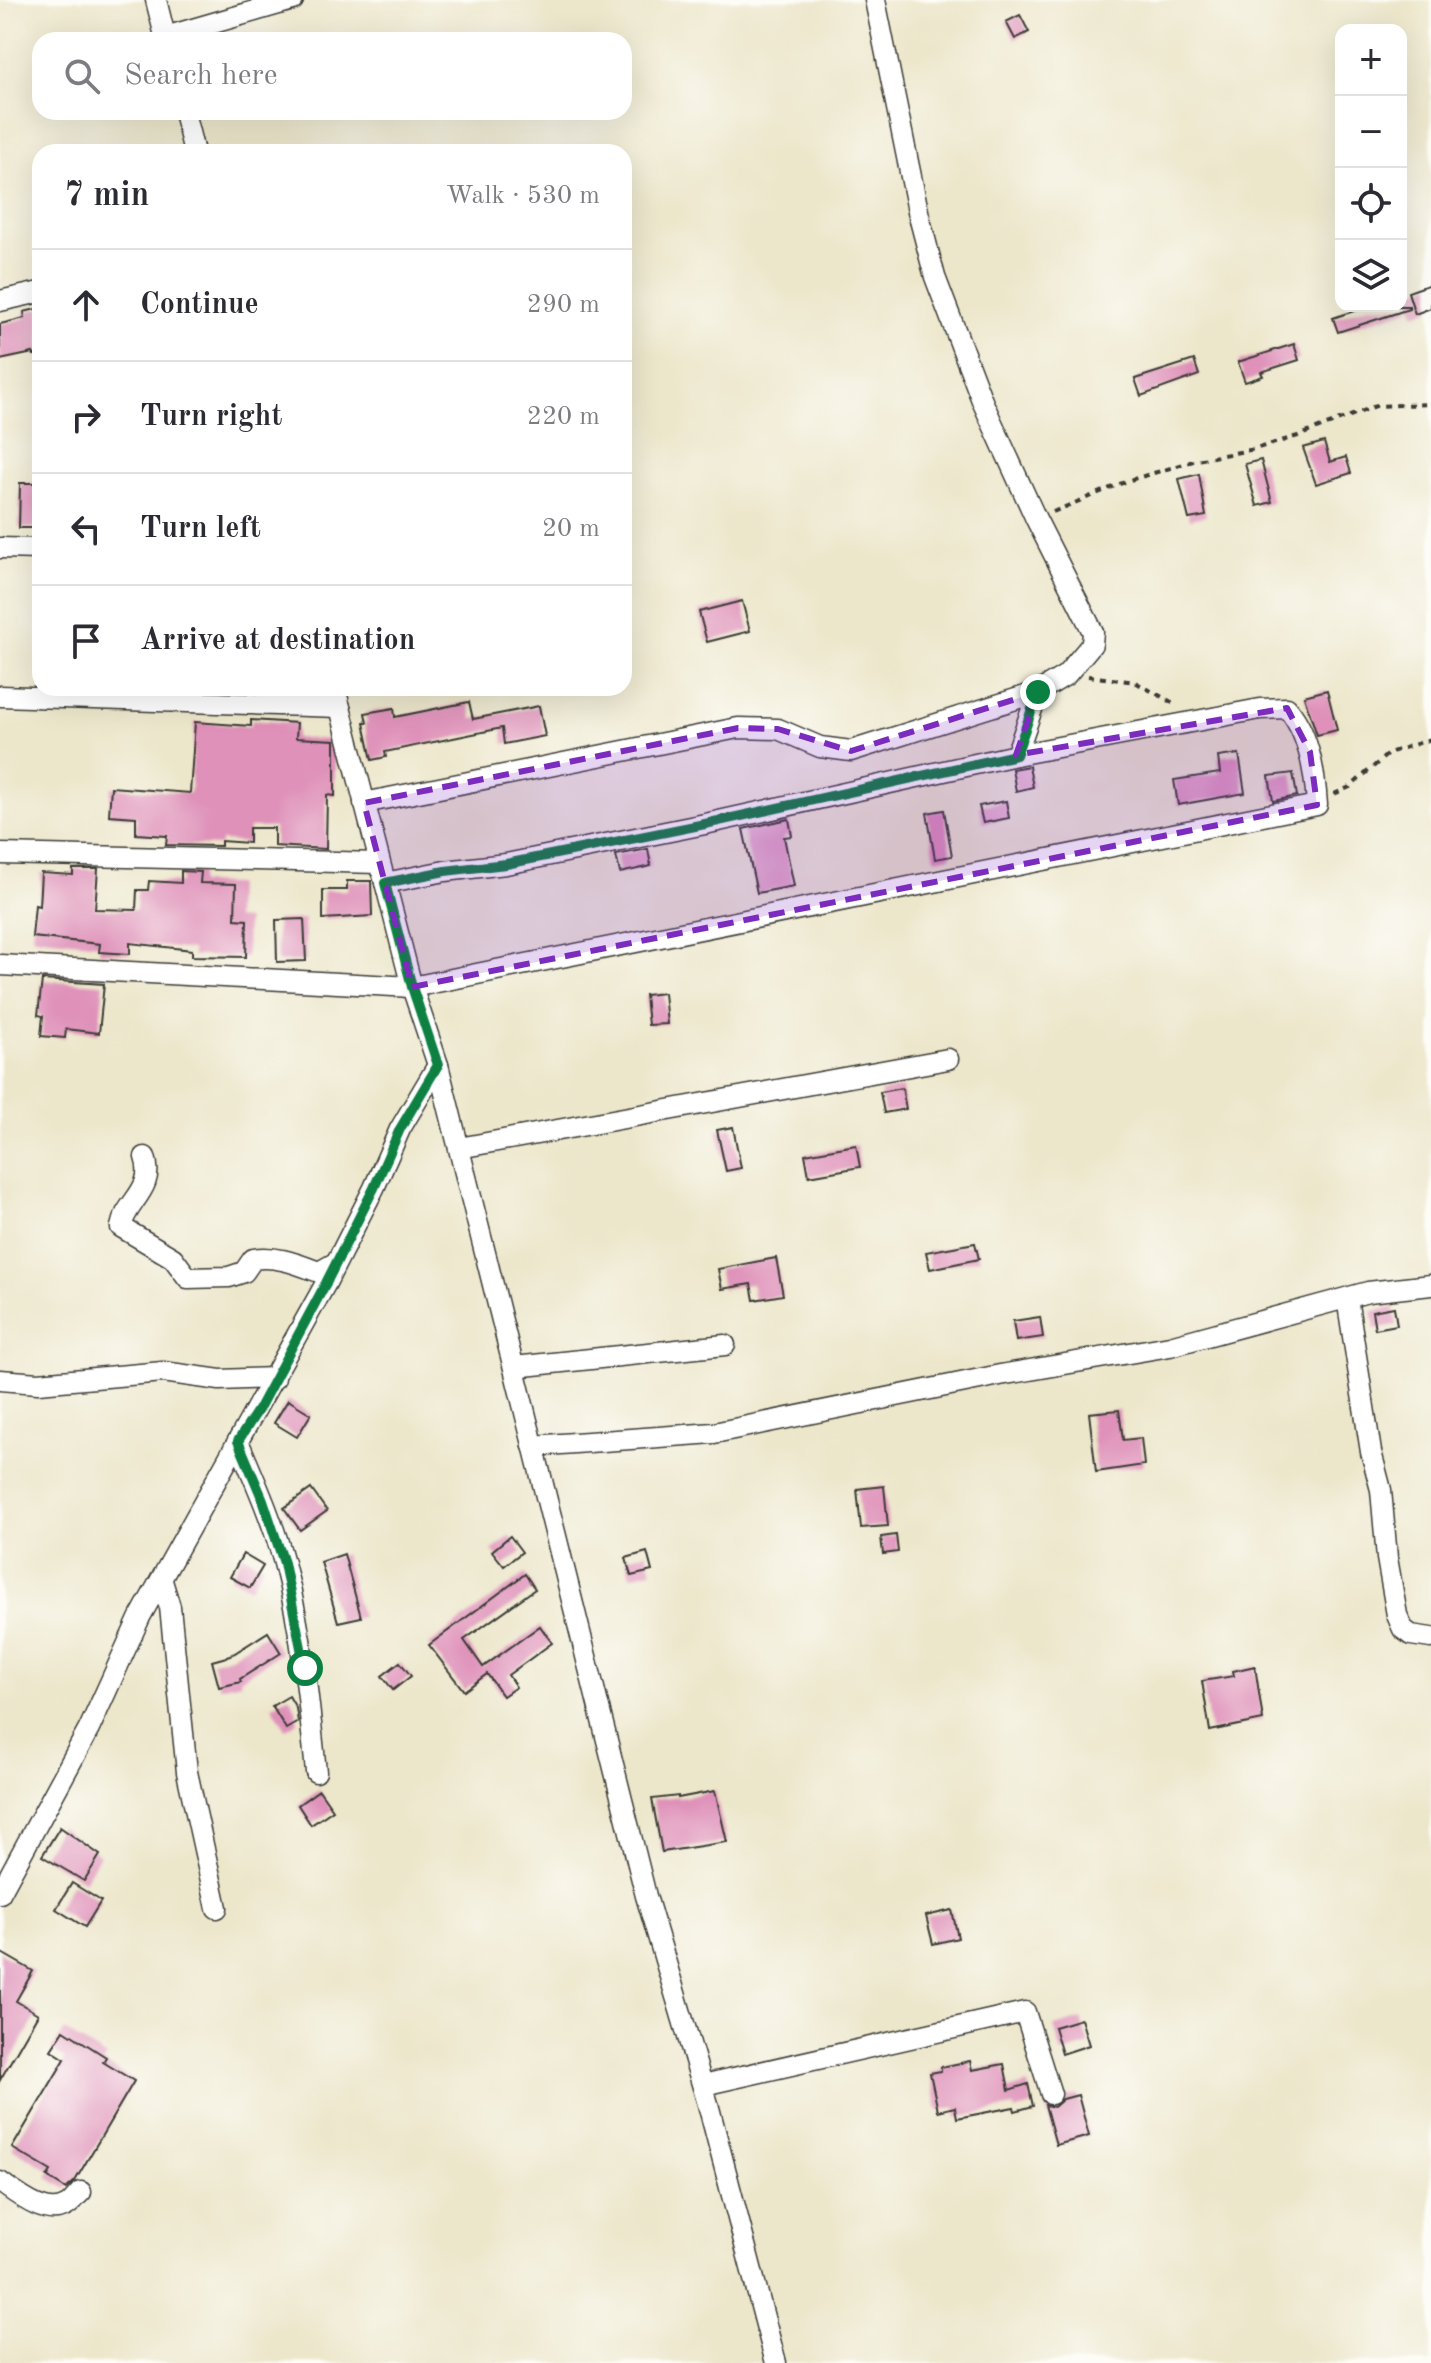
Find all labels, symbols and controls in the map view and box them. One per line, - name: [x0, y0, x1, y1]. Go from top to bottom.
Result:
- map controls: [1335, 24, 1407, 312]
- button: +: [1335, 24, 1407, 96]
- search box: [32, 32, 632, 120]
- icon: search: [60, 54, 104, 98]
- text: Search here: [124, 61, 278, 91]
- button: −: [1335, 96, 1407, 168]
- button: locate: [1335, 168, 1407, 240]
- text: 7 min: [64, 179, 149, 213]
- text: Walk · 530 m: [446, 183, 600, 209]
- button: layers: [1335, 240, 1407, 312]
- icon: ahead: [64, 283, 108, 327]
- text: Continue: [140, 290, 259, 320]
- text: 290 m: [527, 292, 600, 318]
- icon: right: [64, 395, 108, 439]
- text: Turn right: [140, 402, 282, 432]
- text: 220 m: [527, 404, 600, 430]
- icon: left: [64, 507, 108, 551]
- text: Turn left: [140, 514, 261, 544]
- text: 20 m: [542, 516, 600, 542]
- icon: arrive: [64, 619, 108, 663]
- text: Arrive at destination: [140, 626, 415, 656]
- route end: [1020, 674, 1056, 710]
- route start: [287, 1650, 323, 1686]

